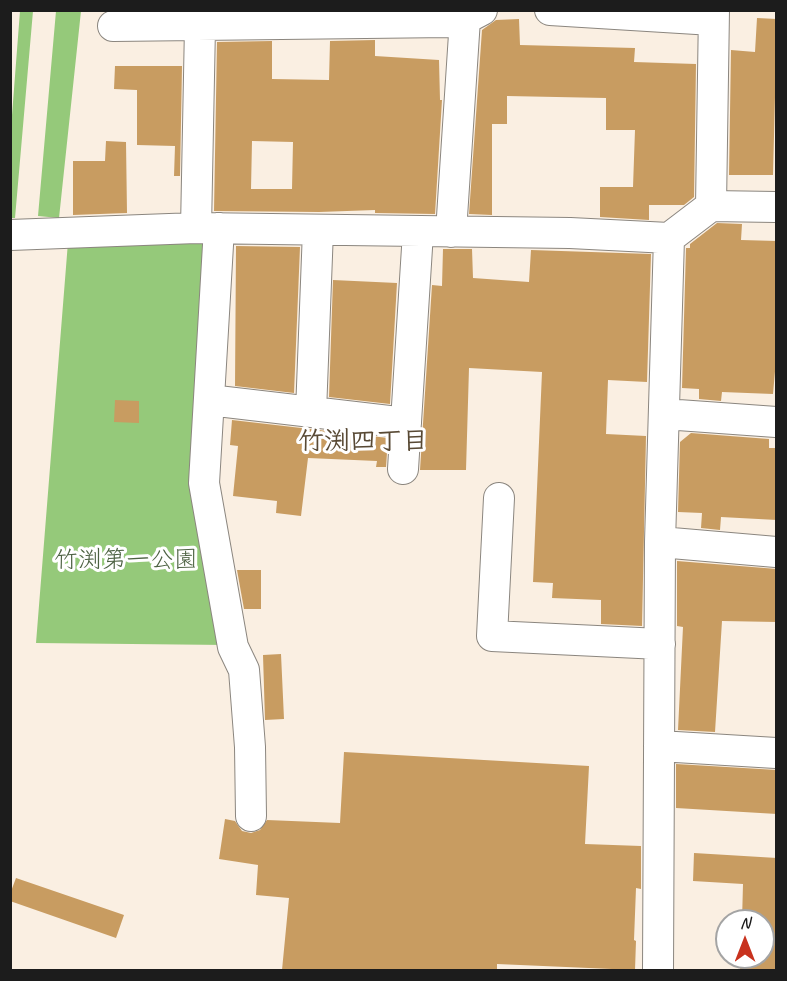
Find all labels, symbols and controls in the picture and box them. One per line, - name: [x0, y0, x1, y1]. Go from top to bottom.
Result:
- district label: 竹渕四丁目: [298, 426, 428, 458]
- park label: 竹渕第一公園: [54, 547, 198, 575]
- north arrow: [715, 909, 775, 969]
- text: N: [740, 913, 750, 933]

